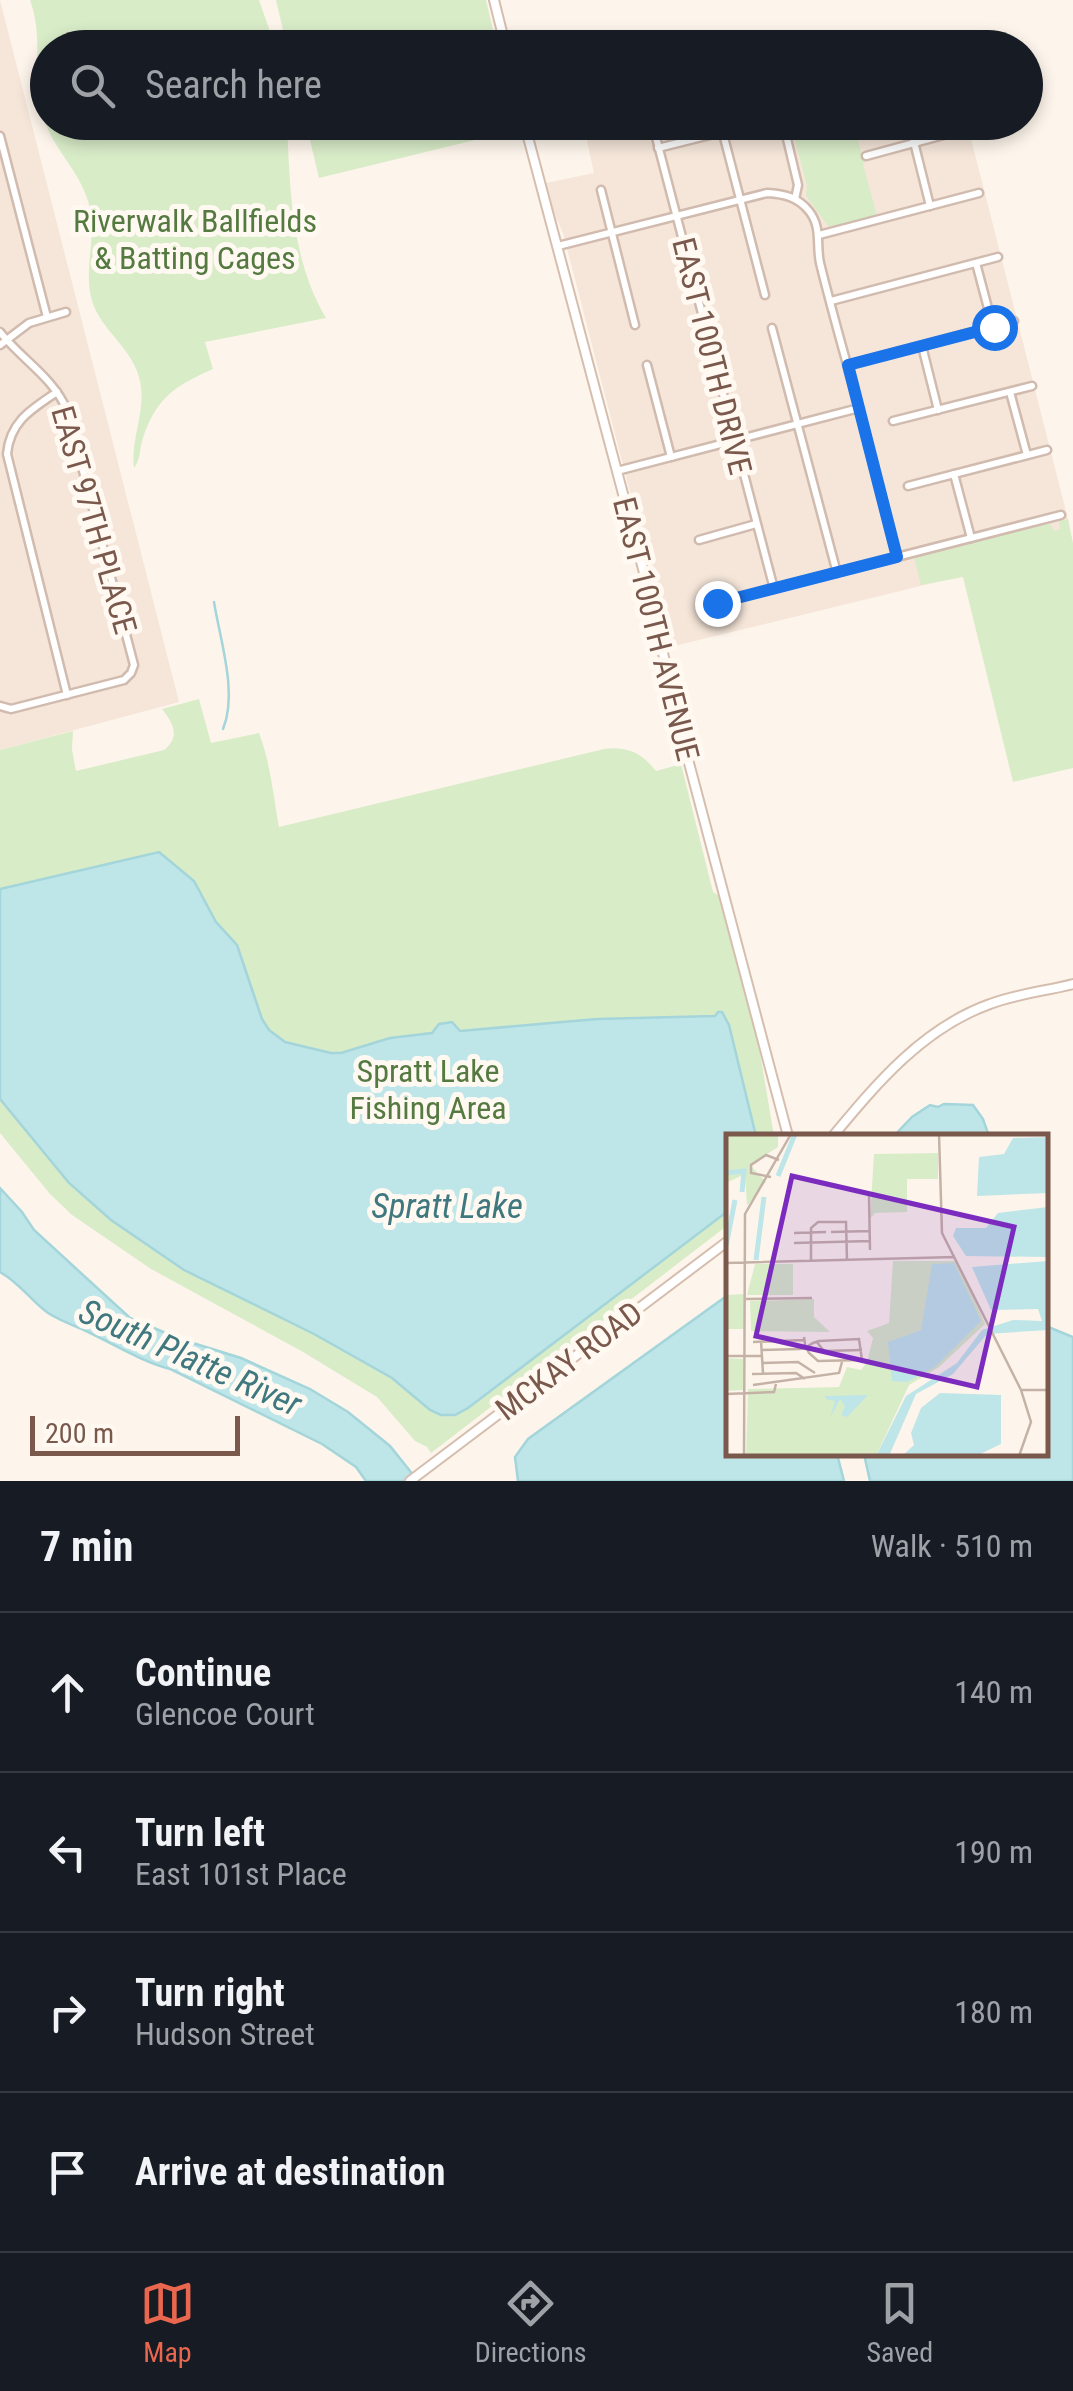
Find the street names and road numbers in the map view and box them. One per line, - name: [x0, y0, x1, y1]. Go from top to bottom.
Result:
- street label: EAST 100TH DRIVE: [664, 234, 760, 478]
- street label: EAST 97TH PLACE: [43, 402, 145, 638]
- street label: EAST 100TH AVENUE: [605, 493, 707, 765]
- street label: MCKAY ROAD: [488, 1294, 650, 1428]

